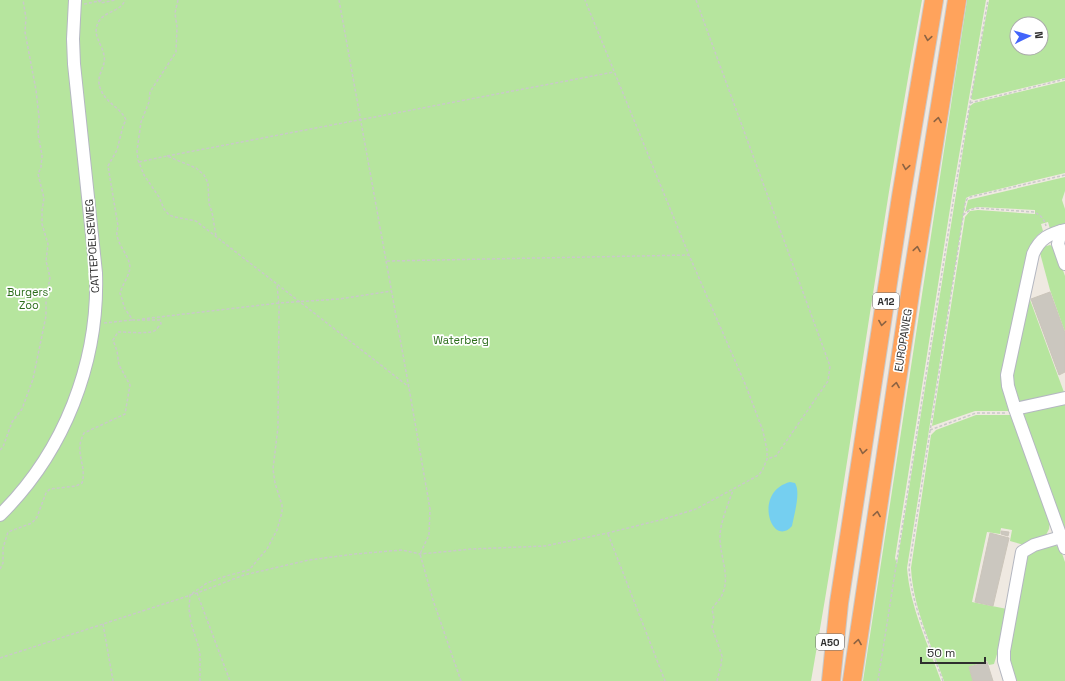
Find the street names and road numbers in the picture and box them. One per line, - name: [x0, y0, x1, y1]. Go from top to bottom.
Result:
- street label: CATTEPOELSEWEG: [82, 198, 102, 294]
- road number: A12: [873, 293, 899, 309]
- street label: EUROPAWEG: [891, 308, 915, 372]
- road number: A50: [816, 634, 844, 650]

